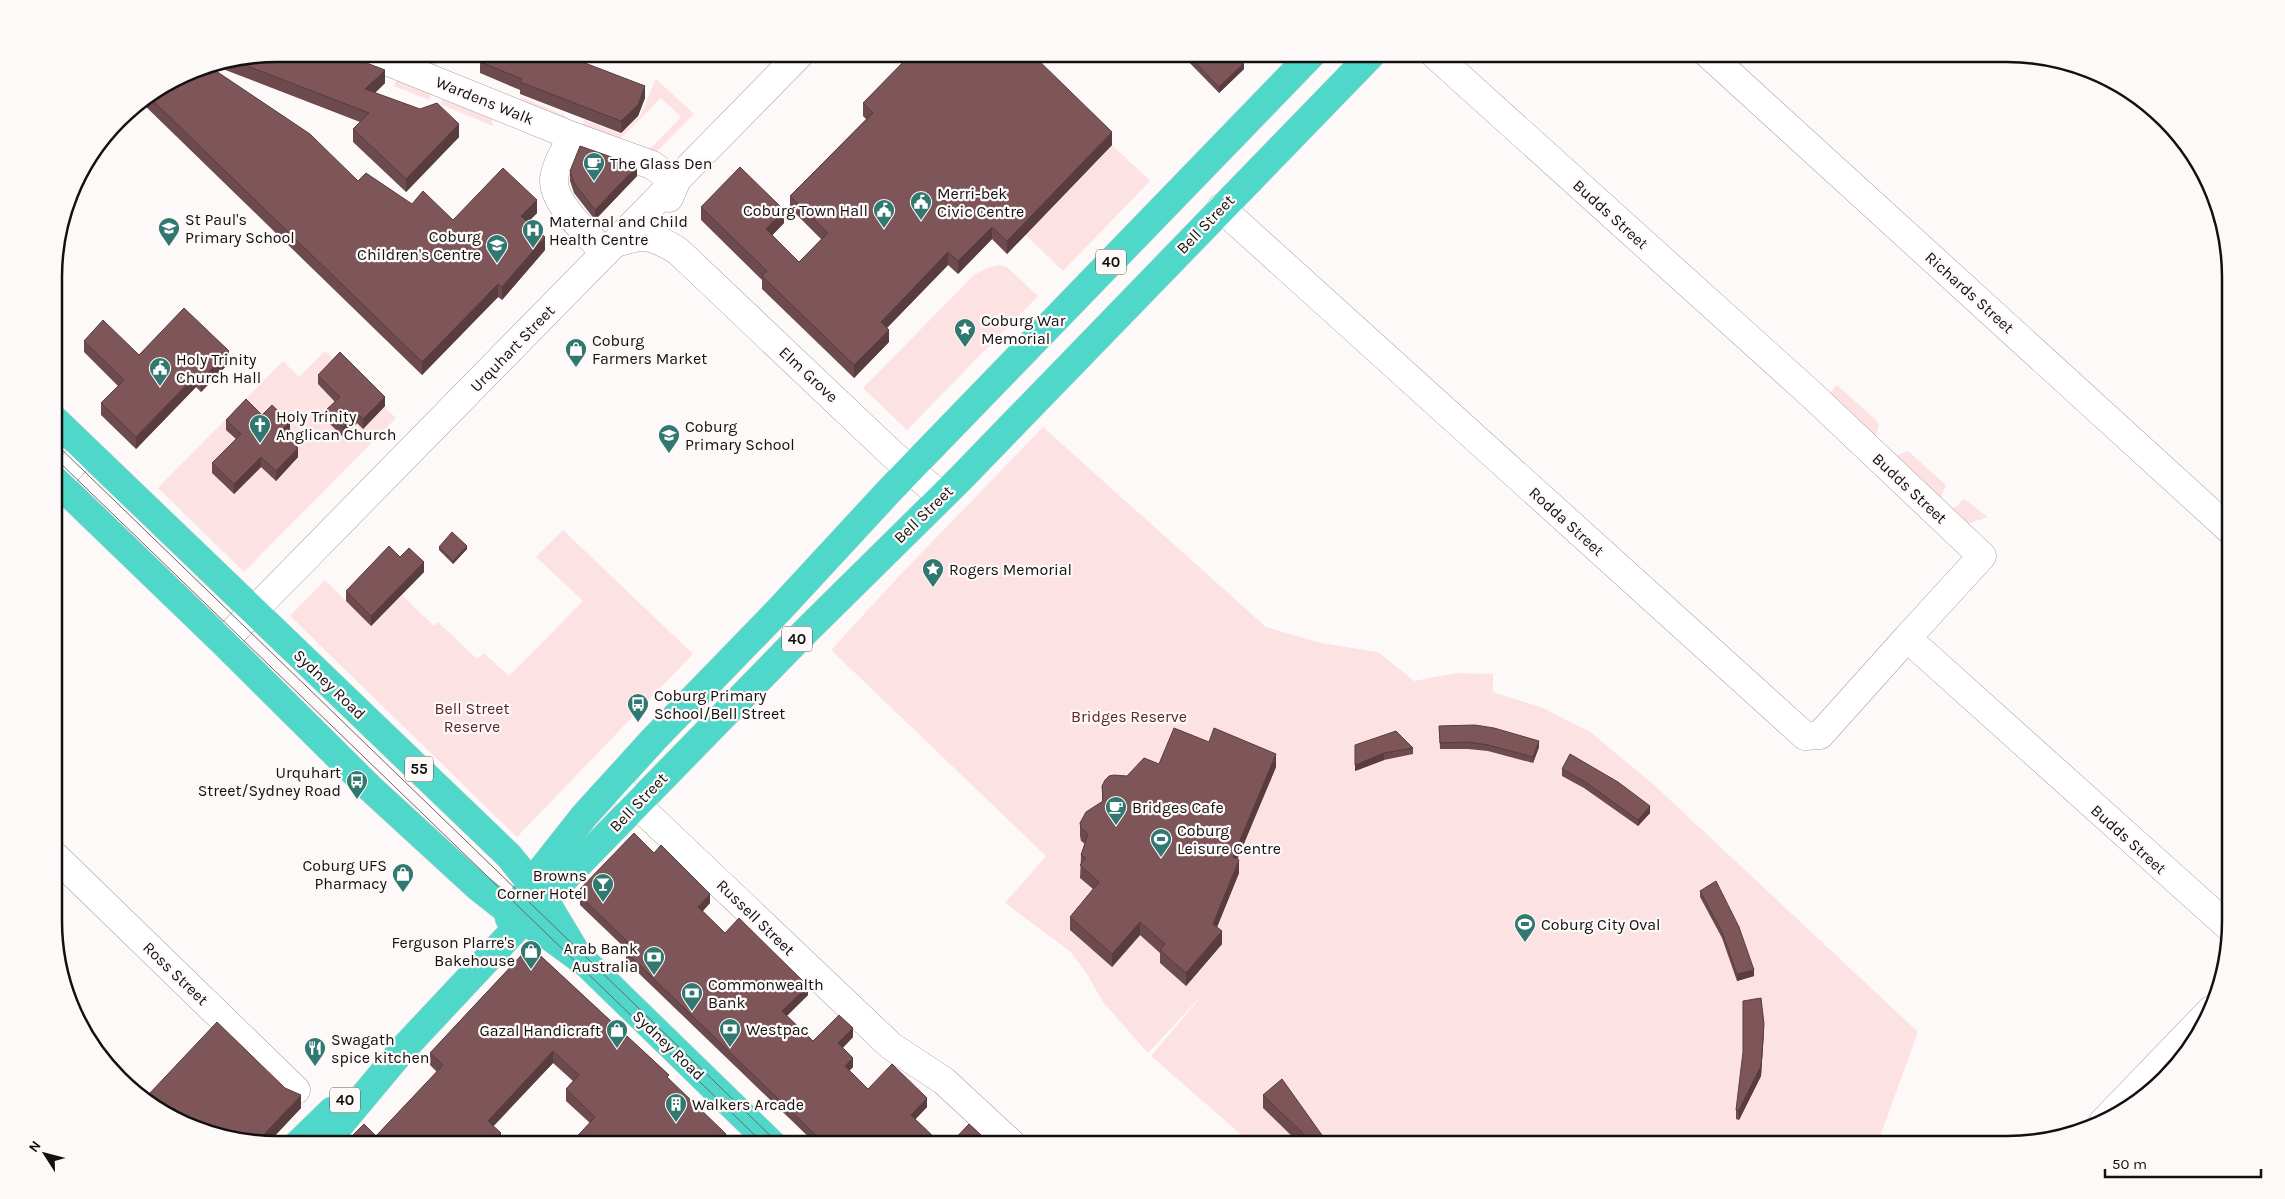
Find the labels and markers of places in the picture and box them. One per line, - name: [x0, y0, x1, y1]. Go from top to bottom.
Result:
- cafe icon: The Glass Den: [582, 151, 606, 182]
- place label: The Glass Den: [610, 154, 712, 173]
- place label: Merri-bek Civic Centre: [937, 184, 1024, 221]
- public building icon: Merri-bek Civic Centre: [909, 190, 933, 221]
- public building icon: Coburg Town Hall: [872, 198, 896, 229]
- place label: Coburg Town Hall: [743, 201, 868, 220]
- place label: St Paul's Primary School: [185, 210, 295, 247]
- place label: Maternal and Child Health Centre: [549, 212, 688, 249]
- school or university icon: St Paul's Primary School: [157, 216, 181, 247]
- hospital icon: Maternal and Child Health Centre: [521, 218, 545, 249]
- place label: Coburg Children's Centre: [357, 227, 481, 264]
- school or university icon: Coburg Children's Centre: [485, 233, 509, 264]
- place label: Coburg War Memorial: [981, 311, 1066, 348]
- place icon: Coburg War Memorial: [953, 317, 977, 348]
- place label: Coburg Farmers Market: [592, 331, 707, 368]
- shop icon: Coburg Farmers Market: [564, 337, 588, 368]
- place label: Holy Trinity Church Hall: [176, 350, 261, 387]
- public building icon: Holy Trinity Church Hall: [148, 356, 172, 387]
- place label: Holy Trinity Anglican Church: [276, 407, 397, 444]
- church icon: Holy Trinity Anglican Church: [248, 413, 272, 444]
- place label: Coburg Primary School: [685, 417, 795, 454]
- school or university icon: Coburg Primary School: [657, 423, 681, 454]
- place icon: Rogers Memorial: [921, 557, 945, 588]
- place label: Rogers Memorial: [949, 560, 1072, 579]
- place label: Coburg Primary School/Bell Street: [654, 686, 785, 723]
- bus stop icon: Coburg Primary School/Bell Street: [626, 692, 650, 723]
- place label: Urquhart Street/Sydney Road: [198, 763, 341, 800]
- bus stop icon: Urquhart Street/Sydney Road: [345, 769, 369, 800]
- cafe icon: Bridges Cafe: [1104, 795, 1128, 826]
- place label: Bridges Cafe: [1132, 798, 1224, 817]
- place label: Coburg Leisure Centre: [1177, 821, 1281, 858]
- sports icon: Coburg Leisure Centre: [1149, 827, 1173, 858]
- place label: Coburg UFS Pharmacy: [302, 856, 388, 893]
- shop icon: Coburg UFS Pharmacy: [391, 862, 415, 893]
- place label: Browns Corner Hotel: [497, 866, 587, 903]
- bar icon: Browns Corner Hotel: [591, 872, 615, 903]
- sports icon: Coburg City Oval: [1513, 912, 1537, 943]
- place label: Coburg City Oval: [1541, 915, 1661, 934]
- place label: Ferguson Plarre's Bakehouse: [391, 933, 515, 970]
- shop icon: Ferguson Plarre's Bakehouse: [519, 939, 543, 970]
- place label: Arab Bank Australia: [564, 939, 638, 976]
- bank icon: Arab Bank Australia: [642, 945, 666, 976]
- place label: Commonwealth Bank: [708, 975, 824, 1012]
- bank icon: Commonwealth Bank: [680, 981, 704, 1012]
- bank icon: Westpac: [718, 1017, 742, 1048]
- shop icon: Gazal Handicraft: [605, 1018, 629, 1049]
- place label: Westpac: [746, 1020, 809, 1039]
- place label: Gazal Handicraft: [479, 1021, 601, 1040]
- place label: Swagath spice kitchen: [331, 1030, 429, 1067]
- restaurant icon: Swagath spice kitchen: [303, 1036, 327, 1067]
- building icon: Walkers Arcade: [664, 1092, 688, 1123]
- place label: Walkers Arcade: [692, 1095, 804, 1114]

